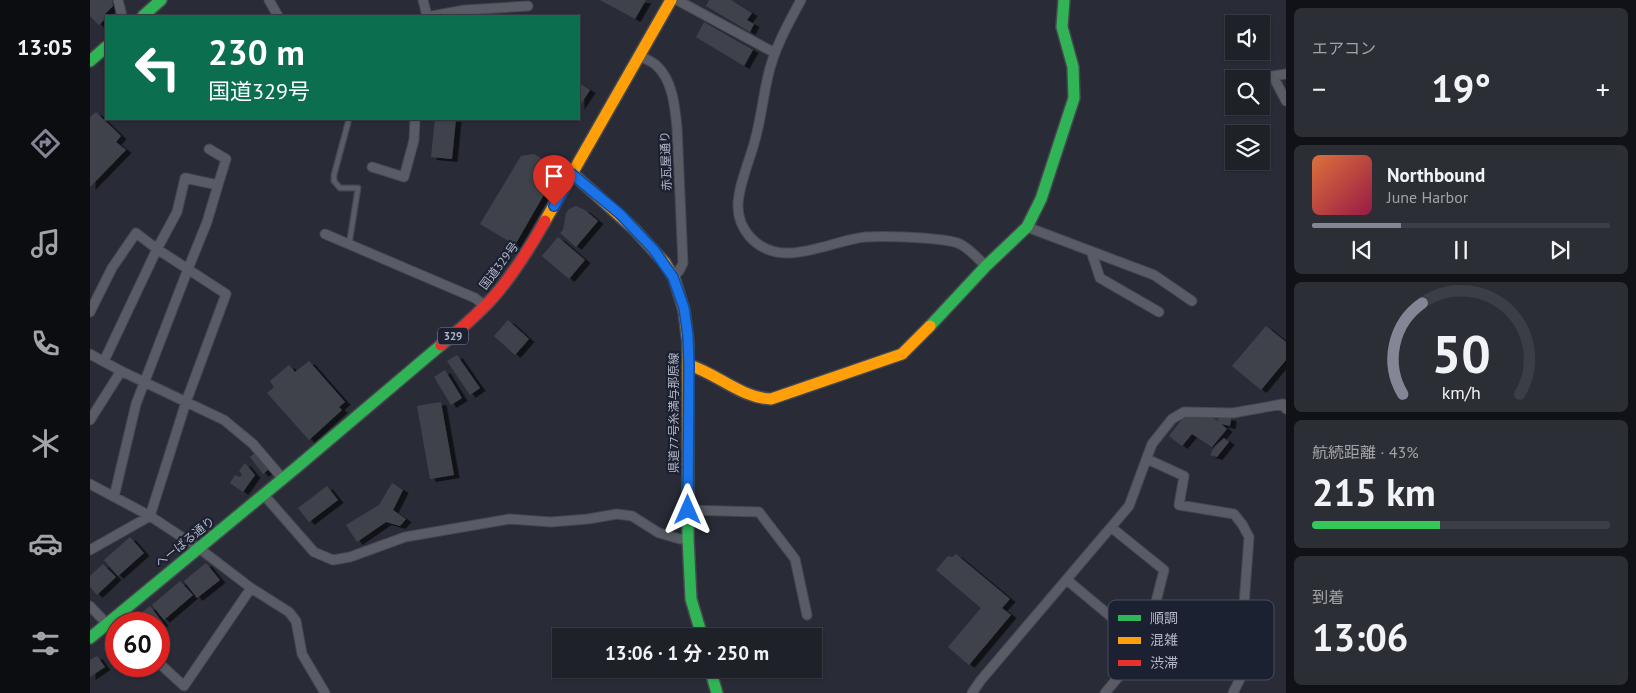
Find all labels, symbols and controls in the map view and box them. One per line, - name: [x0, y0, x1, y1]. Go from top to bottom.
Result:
- map controls: [1225, 15, 1270, 170]
- button: sound: [1225, 15, 1270, 60]
- text: 230 m: [208, 29, 305, 75]
- text: 13:05: [17, 33, 73, 61]
- icon: left: [125, 35, 190, 100]
- text: エアコン: [1312, 38, 1376, 58]
- text: 19°: [1431, 63, 1491, 112]
- button: search: [1225, 70, 1270, 115]
- text: −: [1312, 70, 1326, 107]
- text: +: [1596, 70, 1610, 107]
- text: 国道329号: [208, 77, 310, 105]
- button: layers: [1225, 125, 1270, 170]
- icon: directions: [28, 126, 63, 161]
- street label: 赤瓦屋通り: [657, 131, 674, 191]
- pin: [533, 155, 575, 206]
- icon: arrive: [540, 162, 568, 190]
- text: Northbound: [1387, 163, 1485, 187]
- text: June Harbor: [1387, 187, 1468, 207]
- icon: music: [28, 226, 63, 261]
- icon: previous: [1348, 236, 1376, 264]
- icon: pause: [1447, 236, 1475, 264]
- icon: next: [1546, 236, 1574, 264]
- street label: 国道329号: [476, 239, 521, 292]
- text: 50: [1432, 320, 1490, 387]
- icon: phone: [28, 326, 63, 361]
- road number: 329: [438, 328, 468, 344]
- street label: 県道77号糸満与那原線: [666, 352, 681, 474]
- text: km/h: [1441, 381, 1481, 404]
- icon: climate: [28, 426, 63, 461]
- text: 航続距離 · 43%: [1312, 442, 1419, 462]
- text: 215 km: [1312, 467, 1436, 516]
- position arrow: [661, 483, 713, 535]
- street label: へーばる通り: [152, 513, 217, 570]
- icon: car: [28, 526, 63, 561]
- text: 到着: [1312, 587, 1344, 607]
- legend: [1108, 600, 1274, 680]
- text: 順調: [1150, 609, 1178, 627]
- speed limit sign: 60: [105, 612, 170, 677]
- text: 13:06: [1312, 612, 1408, 661]
- icon: filters: [28, 626, 63, 661]
- text: 混雑: [1150, 631, 1178, 649]
- text: 13:06 · 1 分 · 250 m: [605, 641, 769, 665]
- text: 渋滞: [1150, 654, 1178, 672]

